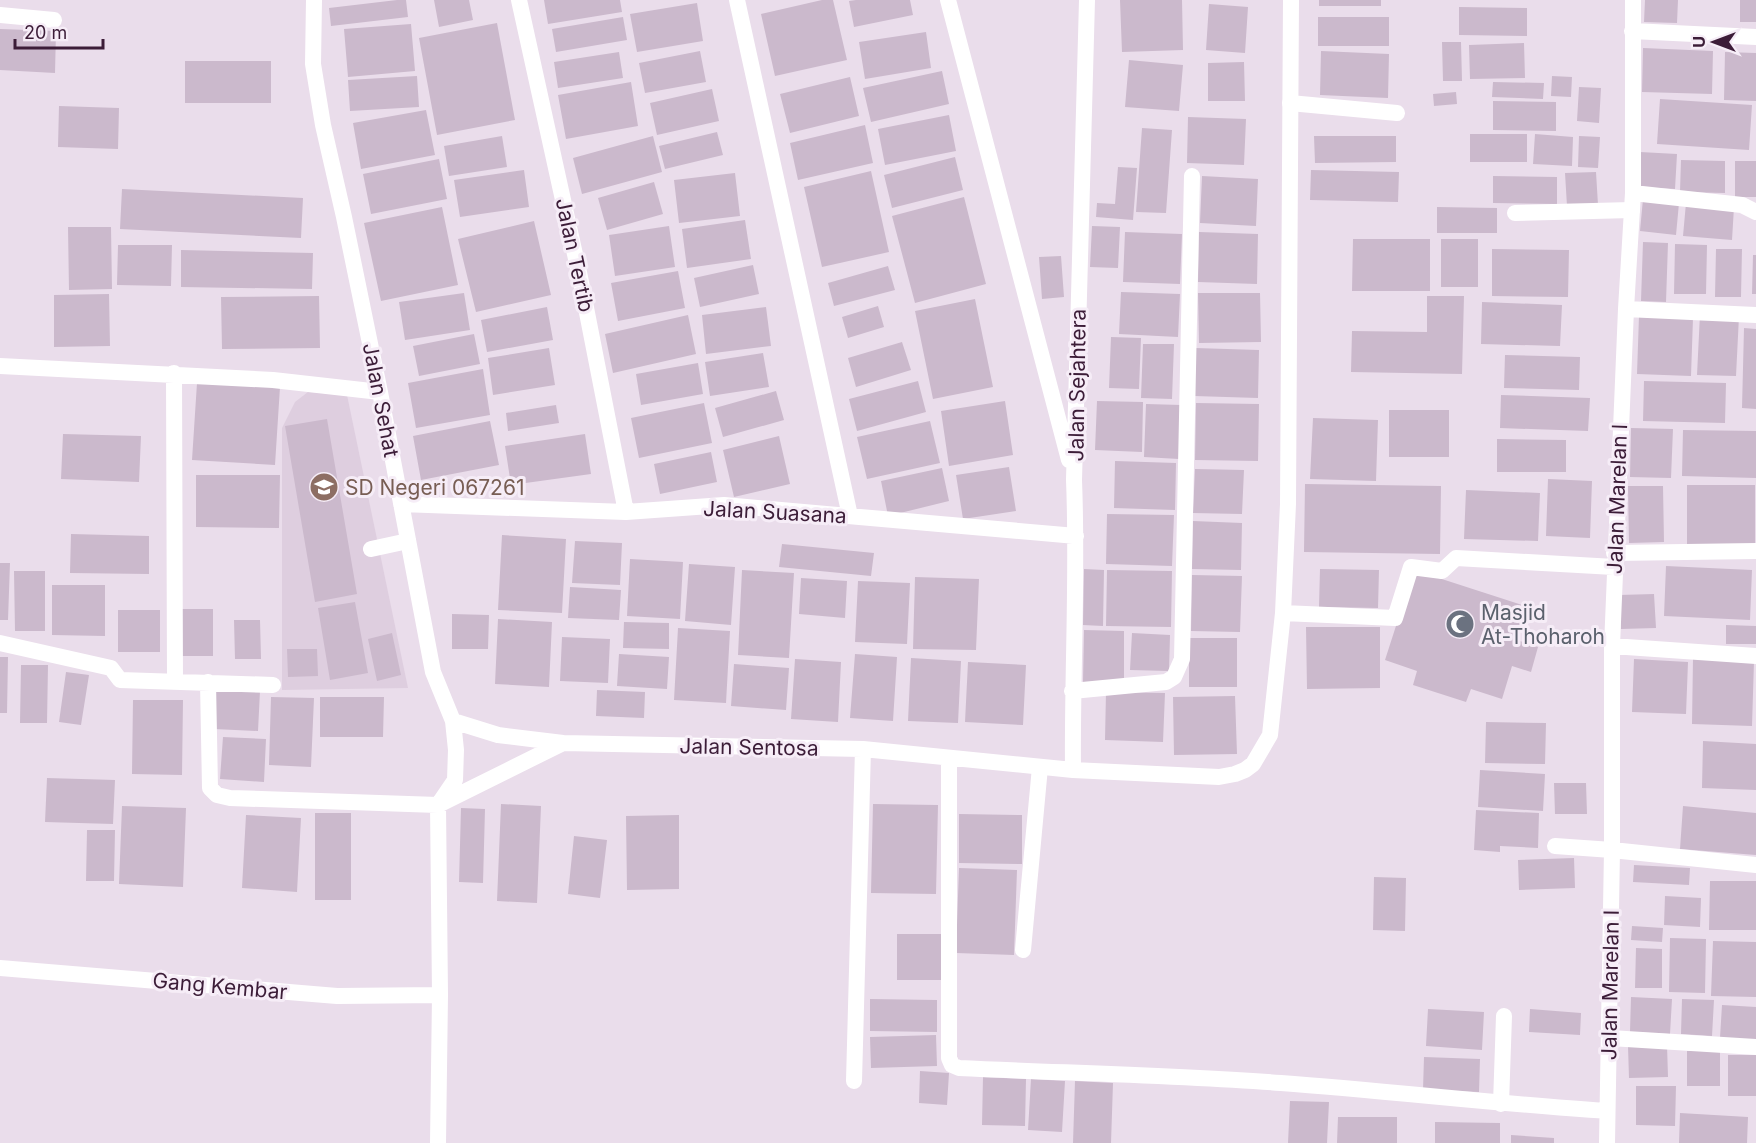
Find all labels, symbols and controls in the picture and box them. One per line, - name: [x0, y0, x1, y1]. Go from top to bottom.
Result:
- scale bar: [15, 12, 104, 50]
- north arrow: [1684, 12, 1744, 72]
- text: 20 m: [24, 22, 67, 43]
- text: U: [1689, 36, 1709, 48]
- street label: Jalan Tertib: [551, 196, 599, 314]
- street label: Jalan Sejahtera: [1063, 308, 1091, 462]
- street label: Jalan Sehat: [358, 341, 404, 459]
- street label: Jalan Marelan I: [1602, 423, 1632, 575]
- school or university icon: SD Negeri 067261: [308, 471, 340, 503]
- place label: SD Negeri 067261: [345, 475, 524, 500]
- street label: Jalan Suasana: [703, 496, 847, 528]
- place label: Masjid At-Thoharoh: [1481, 600, 1605, 649]
- mosque icon: Masjid At-Thoharoh: [1444, 608, 1476, 640]
- street label: Jalan Sentosa: [679, 733, 819, 761]
- street label: Jalan Marelan I: [1596, 910, 1624, 1060]
- street label: Gang Kembar: [151, 968, 289, 1004]

